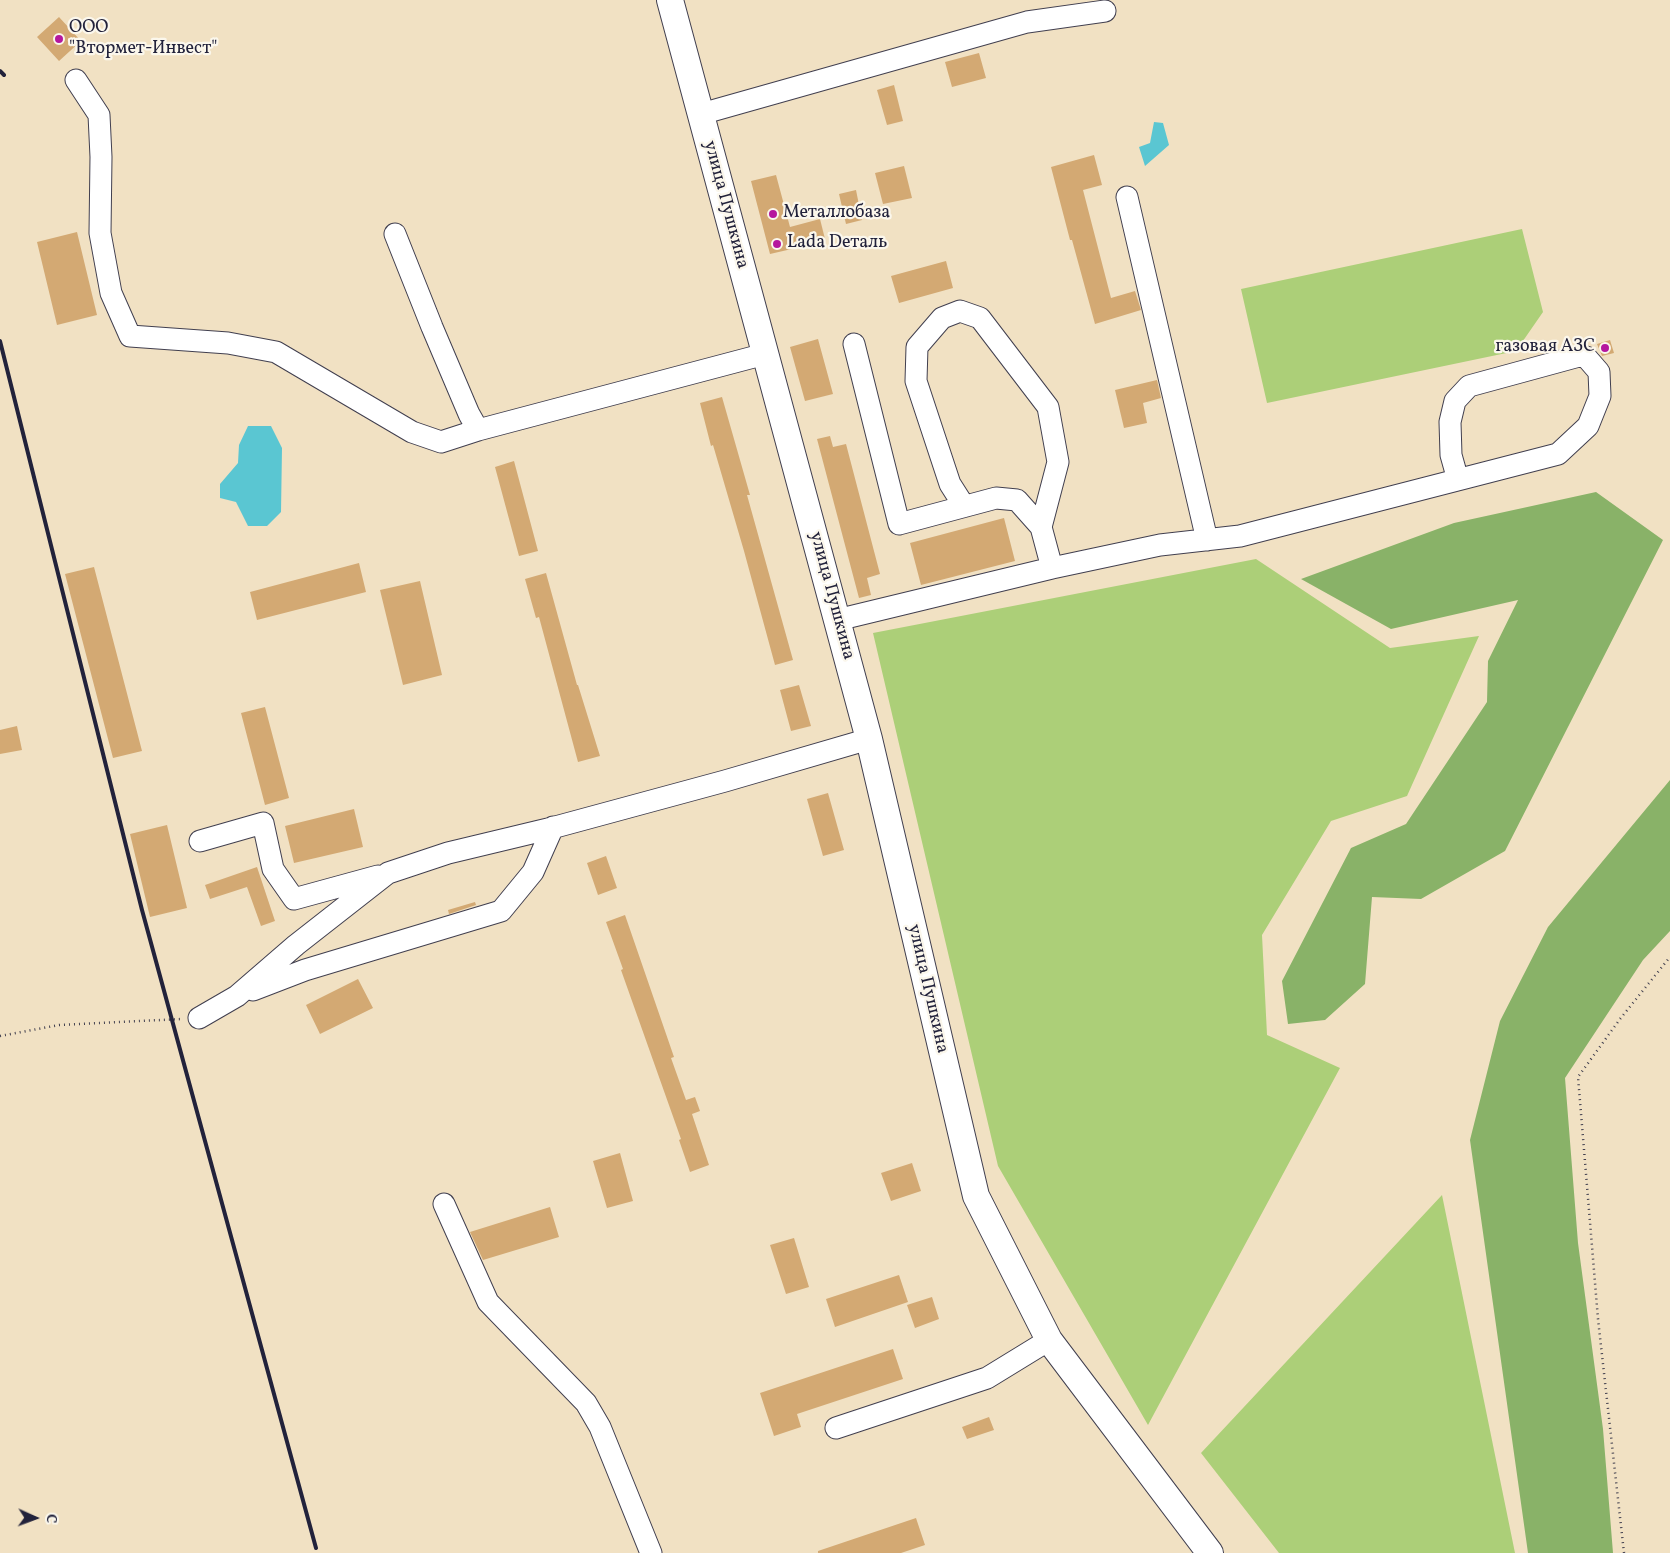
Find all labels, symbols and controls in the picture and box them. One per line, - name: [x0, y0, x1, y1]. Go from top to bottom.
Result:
- place label: ООО "Втормет-Инвест": [69, 18, 217, 60]
- marker: ООО "Втормет-Инвест": [53, 33, 65, 45]
- street label: улица Пушкина: [698, 139, 752, 271]
- place label: Металлобаза: [783, 203, 890, 225]
- marker: Металлобаза: [767, 208, 779, 220]
- place label: Lada Dеталь: [787, 233, 887, 255]
- marker: Lada Dеталь: [771, 238, 783, 250]
- place label: газовая АЗС: [1495, 337, 1595, 359]
- marker: газовая АЗС: [1599, 342, 1611, 354]
- street label: улица Пушкина: [804, 530, 858, 662]
- street label: улица Пушкина: [902, 922, 952, 1056]
- north arrow: [10, 1493, 60, 1543]
- text: С: [41, 1514, 60, 1523]

